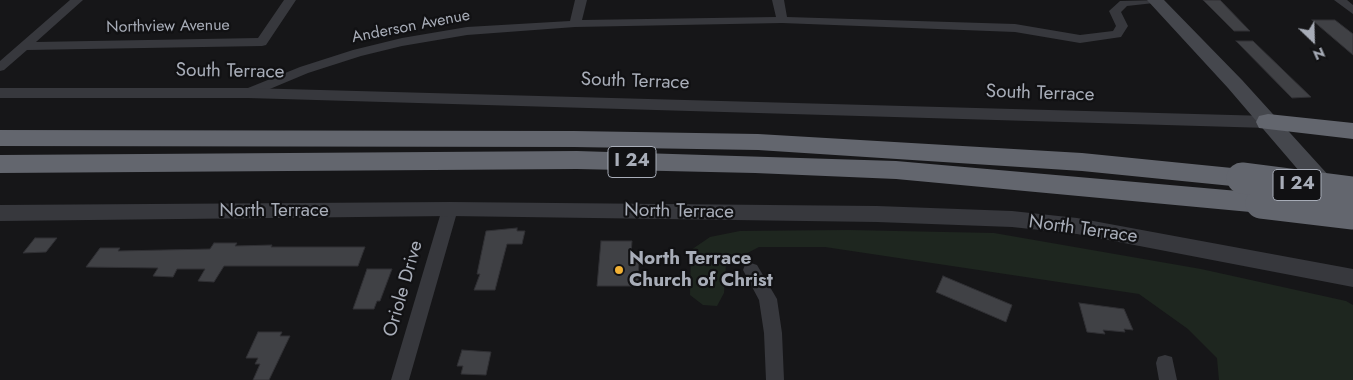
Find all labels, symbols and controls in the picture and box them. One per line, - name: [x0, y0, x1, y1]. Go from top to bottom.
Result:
- street label: Anderson Avenue: [350, 6, 472, 48]
- north arrow: [1288, 15, 1338, 65]
- street label: Northview Avenue: [106, 16, 230, 38]
- text: N: [1310, 42, 1328, 65]
- street label: South Terrace: [175, 60, 285, 84]
- street label: South Terrace: [580, 69, 690, 95]
- street label: South Terrace: [985, 81, 1095, 107]
- road number: I 24: [608, 146, 656, 178]
- road number: I 24: [1273, 170, 1321, 200]
- street label: North Terrace: [219, 200, 329, 222]
- street label: North Terrace: [624, 200, 734, 224]
- street label: North Terrace: [1027, 211, 1139, 249]
- street label: Oriole Drive: [379, 238, 429, 340]
- place label: North Terrace Church of Christ: [629, 248, 773, 292]
- marker: North Terrace Church of Christ: [613, 264, 625, 276]

